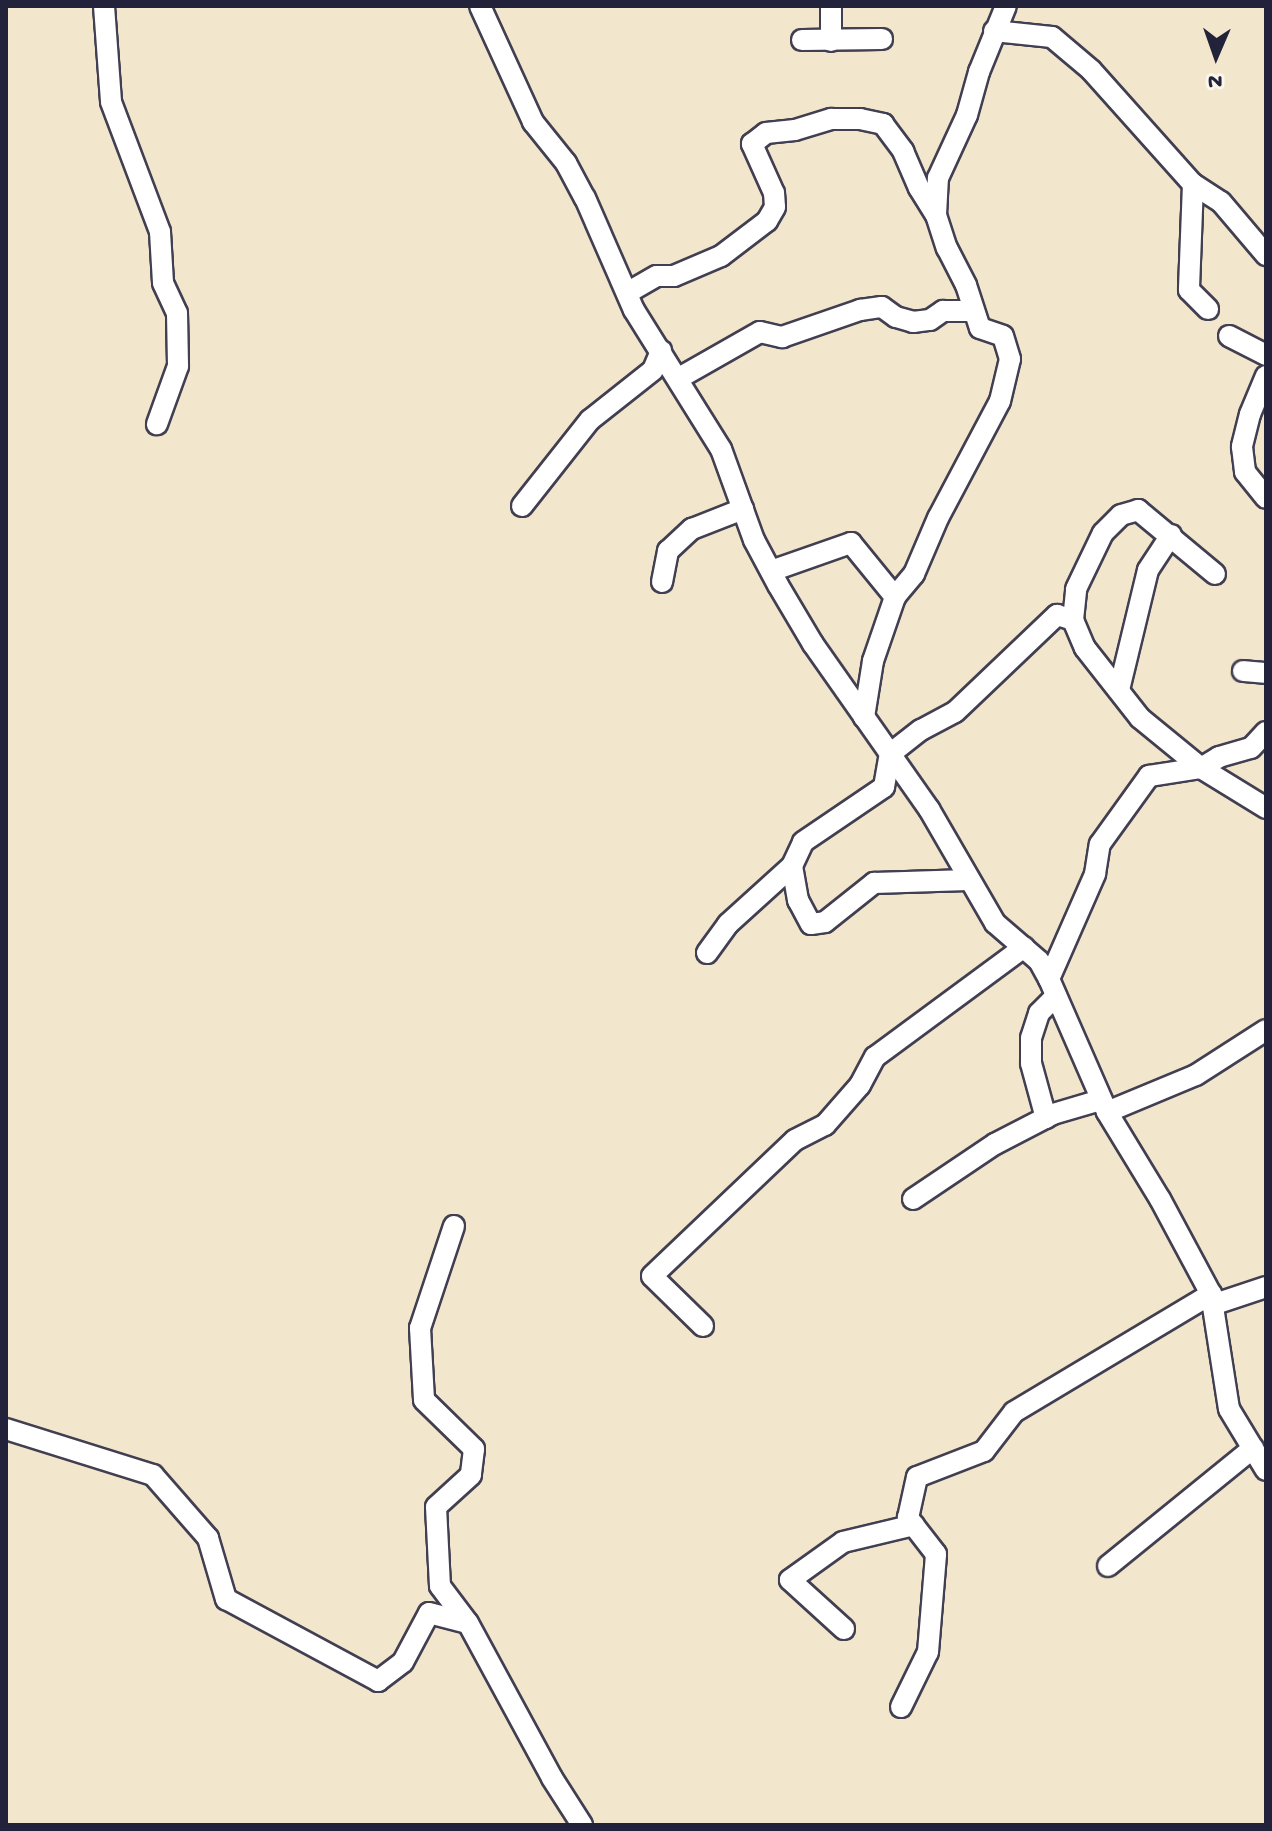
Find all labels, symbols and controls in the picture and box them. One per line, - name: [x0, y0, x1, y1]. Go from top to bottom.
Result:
- north arrow: [1176, 16, 1256, 96]
- text: N: [1208, 67, 1223, 93]

